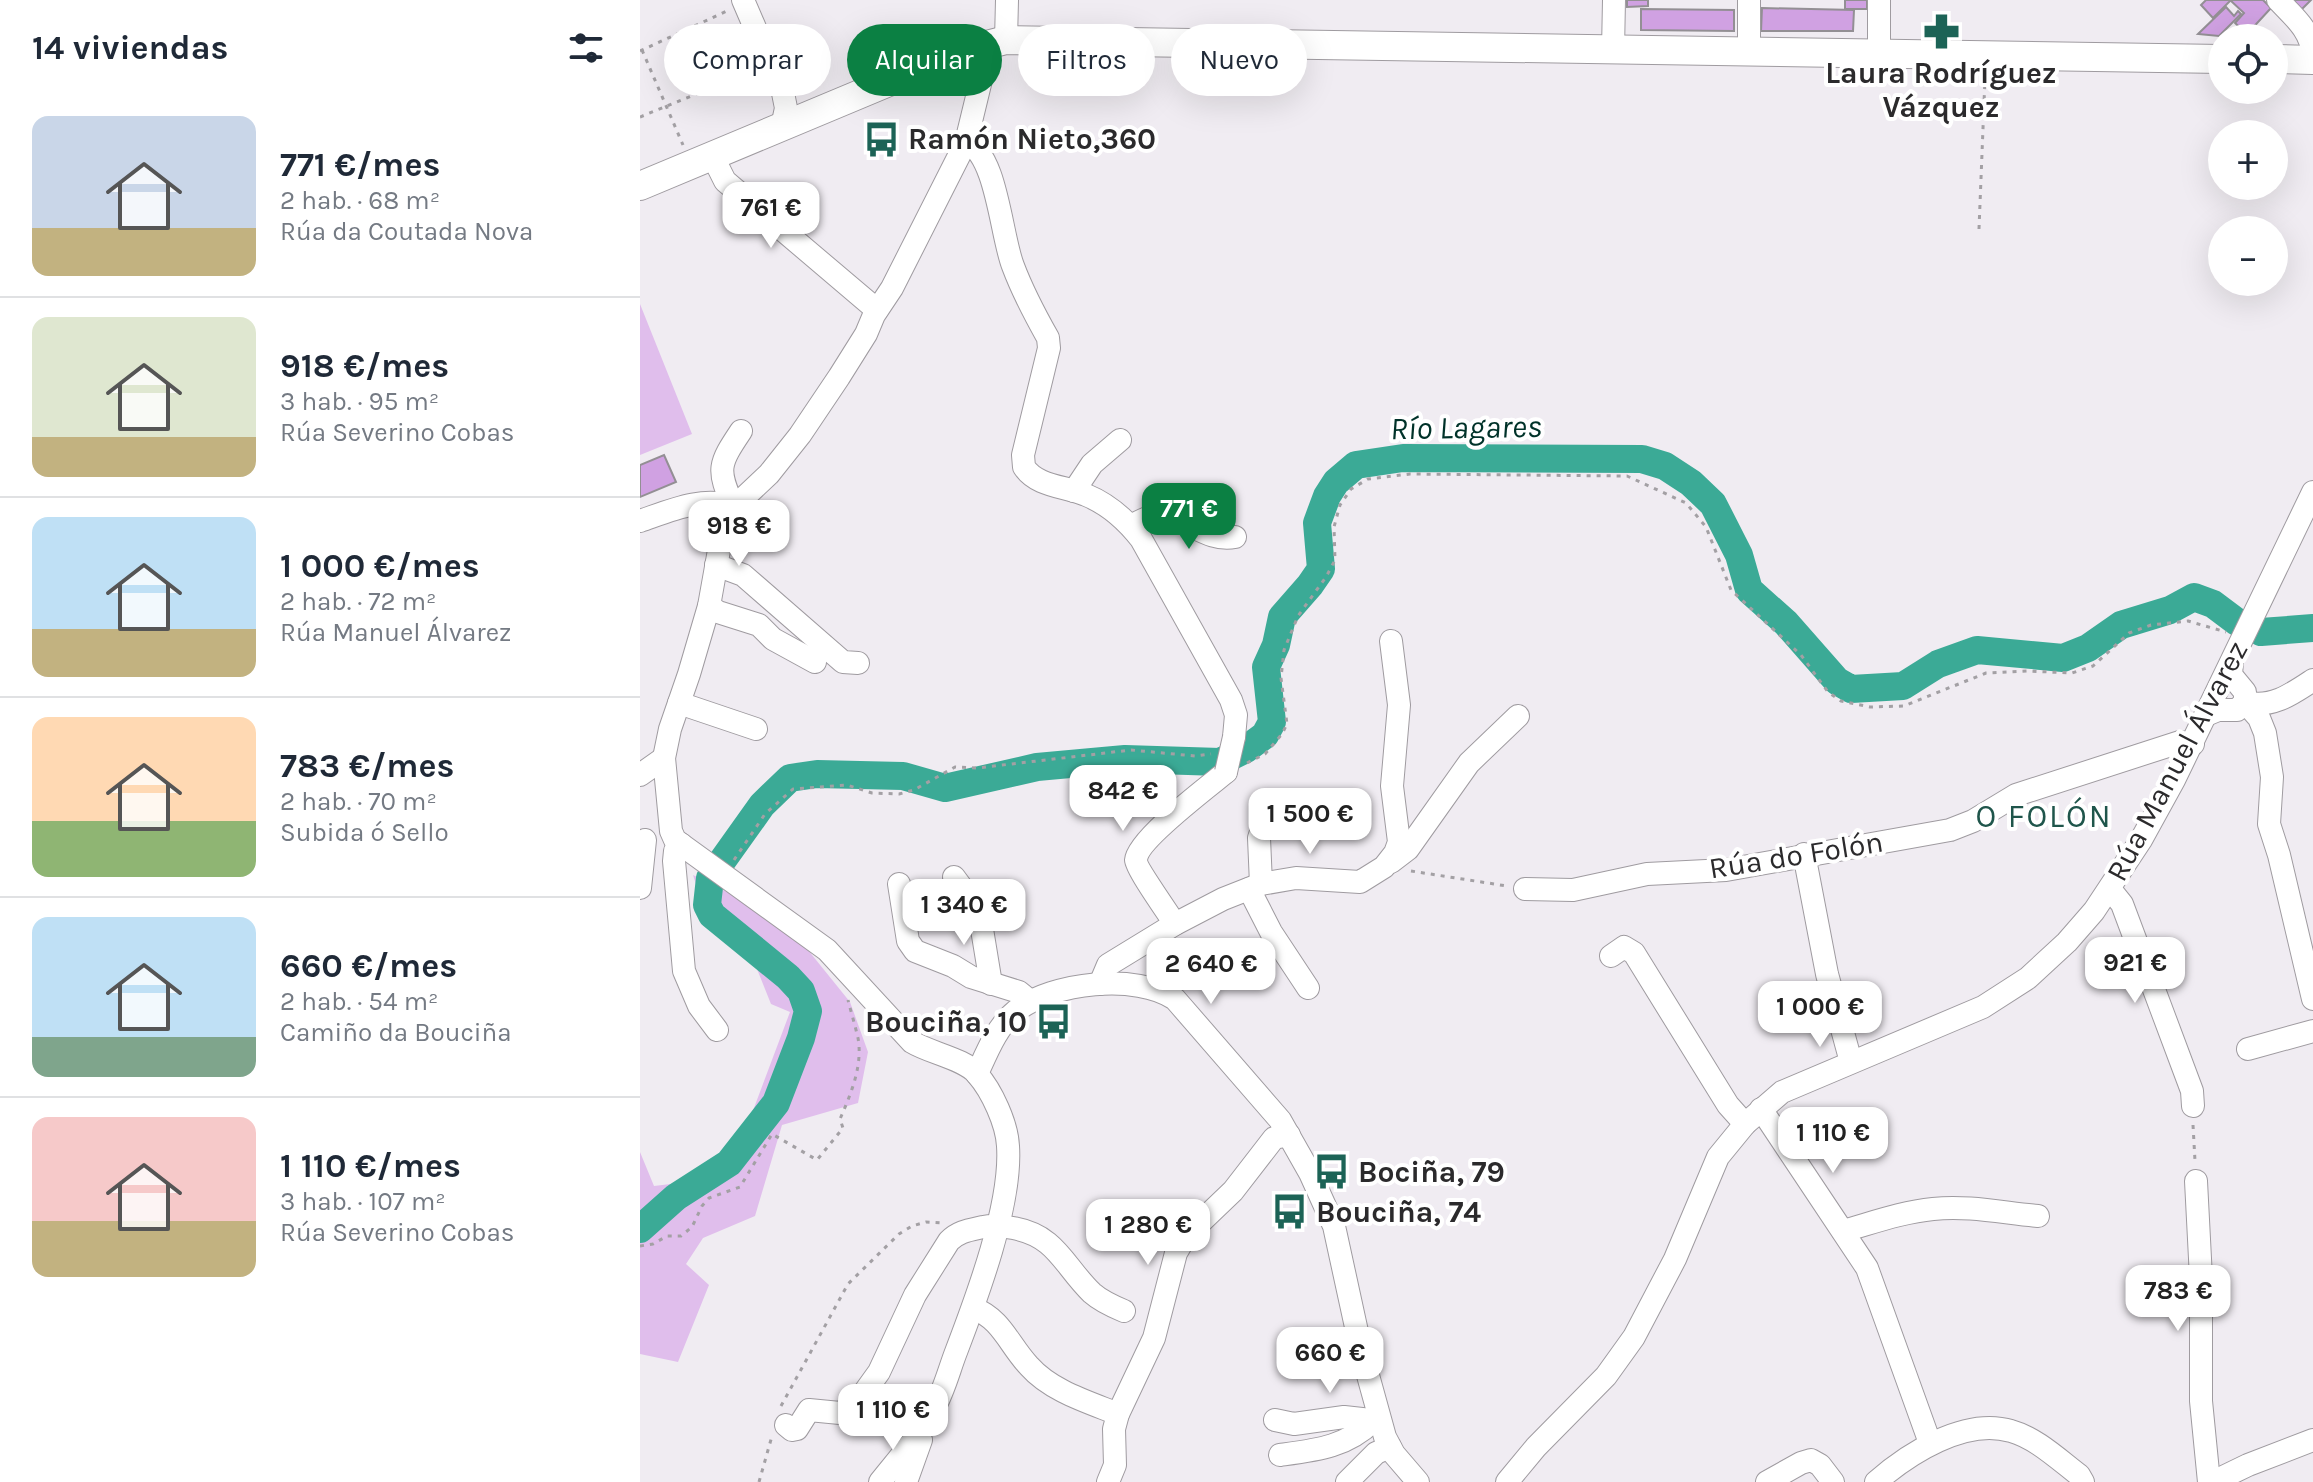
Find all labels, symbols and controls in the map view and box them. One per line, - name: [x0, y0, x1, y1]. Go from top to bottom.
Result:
- pharmacy icon: Laura Rodríguez Vázquez: [1922, 13, 1960, 51]
- chip: Comprar: [664, 24, 831, 96]
- chip: Alquilar: [847, 24, 1002, 96]
- chip: Filtros: [1018, 24, 1155, 96]
- chip: Nuevo: [1171, 24, 1307, 96]
- map controls: [2208, 24, 2288, 296]
- button: locate: [2208, 24, 2288, 104]
- icon: filters: [564, 26, 608, 70]
- text: 14 viviendas: [32, 28, 228, 68]
- place label: Laura Rodríguez Vázquez: [1825, 55, 2057, 125]
- bus stop icon: Ramón Nieto,360: [863, 120, 901, 158]
- button: +: [2208, 120, 2288, 200]
- place label: Ramón Nieto,360: [908, 121, 1156, 157]
- text: 771 €/mes: [280, 145, 440, 185]
- icon: home: [96, 148, 192, 244]
- pin: 761 €: [715, 182, 827, 250]
- text: 2 hab. · 68 m²: [280, 185, 440, 216]
- text: 761 €: [740, 192, 802, 223]
- text: Rúa da Coutada Nova: [280, 216, 533, 247]
- button: −: [2208, 216, 2288, 296]
- text: 918 €/mes: [280, 346, 449, 386]
- icon: home: [96, 349, 192, 445]
- text: 3 hab. · 95 m²: [280, 386, 439, 417]
- water label: Río Lagares: [1390, 408, 1542, 447]
- text: Rúa Severino Cobas: [280, 417, 514, 448]
- pin: 771 €: [1133, 483, 1245, 551]
- text: 771 €: [1160, 493, 1218, 524]
- pin: 918 €: [683, 500, 795, 568]
- text: 918 €: [707, 510, 772, 541]
- text: 1 000 €/mes: [280, 546, 480, 586]
- icon: home: [96, 549, 192, 645]
- text: 2 hab. · 72 m²: [280, 586, 436, 617]
- text: Rúa Manuel Álvarez: [280, 617, 511, 648]
- street label: Rúa Manuel Álvarez: [2098, 635, 2256, 887]
- text: 783 €/mes: [280, 746, 454, 786]
- icon: home: [96, 749, 192, 845]
- pin: 842 €: [1067, 765, 1179, 833]
- text: 842 €: [1087, 775, 1159, 806]
- text: 2 hab. · 70 m²: [280, 786, 437, 817]
- pin: 1 500 €: [1236, 788, 1384, 856]
- district label: O FOLÓN: [1975, 796, 2113, 835]
- text: 1 500 €: [1267, 798, 1353, 829]
- text: Subida ó Sello: [280, 817, 449, 848]
- street label: Rúa do Folón: [1706, 823, 1886, 887]
- pin: 1 340 €: [890, 879, 1038, 947]
- text: 1 340 €: [921, 889, 1007, 920]
- pin: 921 €: [2079, 937, 2191, 1005]
- pin: 2 640 €: [1137, 938, 1285, 1006]
- text: 660 €/mes: [280, 946, 457, 986]
- text: 921 €: [2103, 947, 2167, 978]
- text: 2 640 €: [1164, 948, 1258, 979]
- icon: home: [96, 949, 192, 1045]
- pin: 1 000 €: [1746, 981, 1894, 1049]
- text: 2 hab. · 54 m²: [280, 986, 438, 1017]
- text: 1 000 €: [1776, 991, 1864, 1022]
- bus stop icon: Bouciña, 10: [1034, 1003, 1072, 1041]
- place label: Bouciña, 10: [865, 1004, 1027, 1040]
- text: Camiño da Bouciña: [280, 1017, 512, 1048]
- pin: 1 110 €: [1759, 1107, 1907, 1175]
- text: 1 110 €: [1796, 1117, 1870, 1148]
- text: 1 110 €/mes: [280, 1146, 461, 1186]
- icon: home: [96, 1149, 192, 1245]
- bus stop icon: Bociña, 79: [1313, 1153, 1351, 1191]
- place label: Bociña, 79: [1358, 1154, 1505, 1190]
- text: 3 hab. · 107 m²: [280, 1186, 446, 1217]
- bus stop icon: Bouciña, 74: [1271, 1193, 1309, 1231]
- place label: Bouciña, 74: [1316, 1194, 1481, 1230]
- pin: 1 280 €: [1074, 1199, 1222, 1267]
- text: 1 280 €: [1104, 1209, 1192, 1240]
- text: Rúa Severino Cobas: [280, 1217, 514, 1248]
- pin: 783 €: [2122, 1265, 2234, 1333]
- text: 783 €: [2144, 1275, 2212, 1306]
- pin: 660 €: [1274, 1327, 1386, 1395]
- text: 660 €: [1294, 1337, 1366, 1368]
- pin: 1 110 €: [819, 1384, 967, 1452]
- text: 1 110 €: [856, 1394, 930, 1425]

